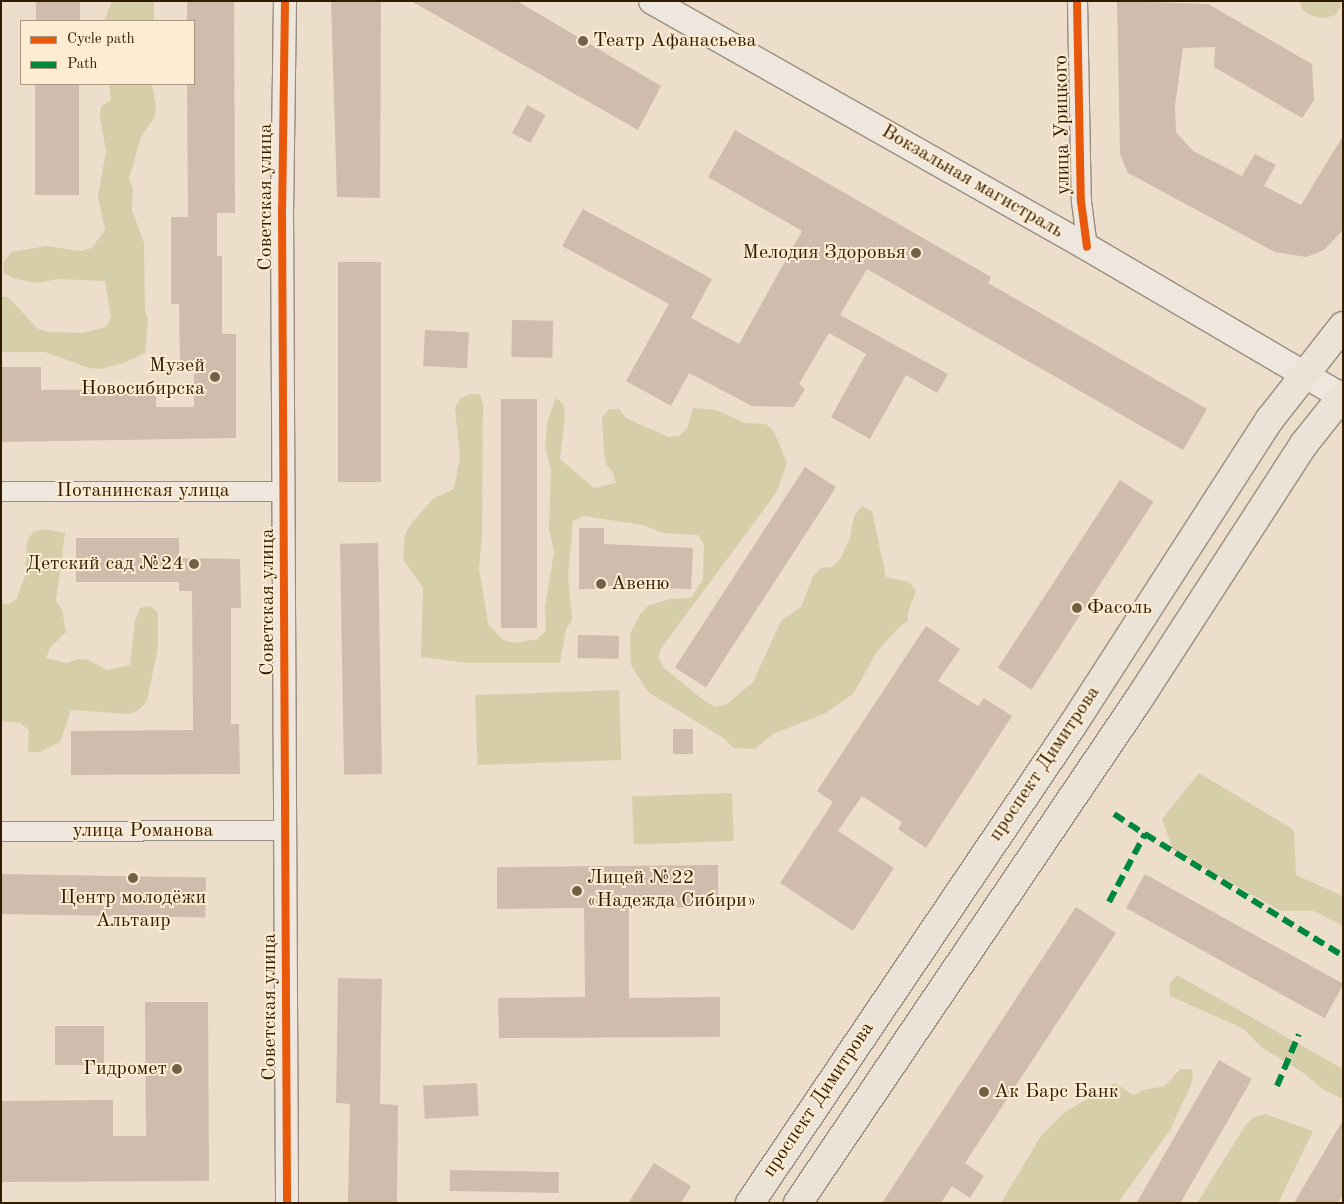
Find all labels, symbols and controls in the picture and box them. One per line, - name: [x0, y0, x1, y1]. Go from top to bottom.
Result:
- legend: [20, 20, 195, 85]
- place label: Театр Афанасьева: [593, 29, 756, 53]
- text: Cycle path: [67, 32, 135, 47]
- marker: Театр Афанасьева: [577, 35, 589, 47]
- street label: улица Урицкого: [1050, 55, 1076, 195]
- text: Path: [67, 57, 97, 72]
- street label: Вокзальная магистраль: [877, 120, 1067, 244]
- street label: Советская улица: [254, 123, 278, 271]
- place label: Мелодия Здоровья: [742, 241, 906, 265]
- marker: Мелодия Здоровья: [910, 247, 922, 259]
- place label: Музей Новосибирска: [81, 354, 205, 401]
- marker: Музей Новосибирска: [209, 371, 221, 383]
- street label: Потанинская улица: [56, 479, 230, 503]
- street label: Советская улица: [256, 528, 280, 676]
- place label: Детский сад №24: [26, 552, 184, 576]
- marker: Детский сад №24: [188, 558, 200, 570]
- place label: Авеню: [611, 572, 669, 596]
- marker: Авеню: [595, 578, 607, 590]
- place label: Фасоль: [1087, 596, 1152, 620]
- marker: Фасоль: [1071, 602, 1083, 614]
- street label: проспект Димитрова: [984, 682, 1106, 846]
- street label: улица Романова: [73, 819, 213, 843]
- place label: Лицей №22 «Надежда Сибири»: [587, 867, 756, 914]
- marker: Центр молодёжи Альтаир: [127, 872, 139, 884]
- marker: Лицей №22 «Надежда Сибири»: [571, 885, 583, 897]
- place label: Центр молодёжи Альтаир: [60, 886, 206, 933]
- street label: Советская улица: [258, 933, 282, 1081]
- street label: проспект Димитрова: [758, 1018, 880, 1182]
- place label: Гидромет: [83, 1057, 167, 1081]
- marker: Гидромет: [171, 1063, 183, 1075]
- place label: Ак Барс Банк: [994, 1080, 1119, 1104]
- marker: Ак Барс Банк: [978, 1086, 990, 1098]

